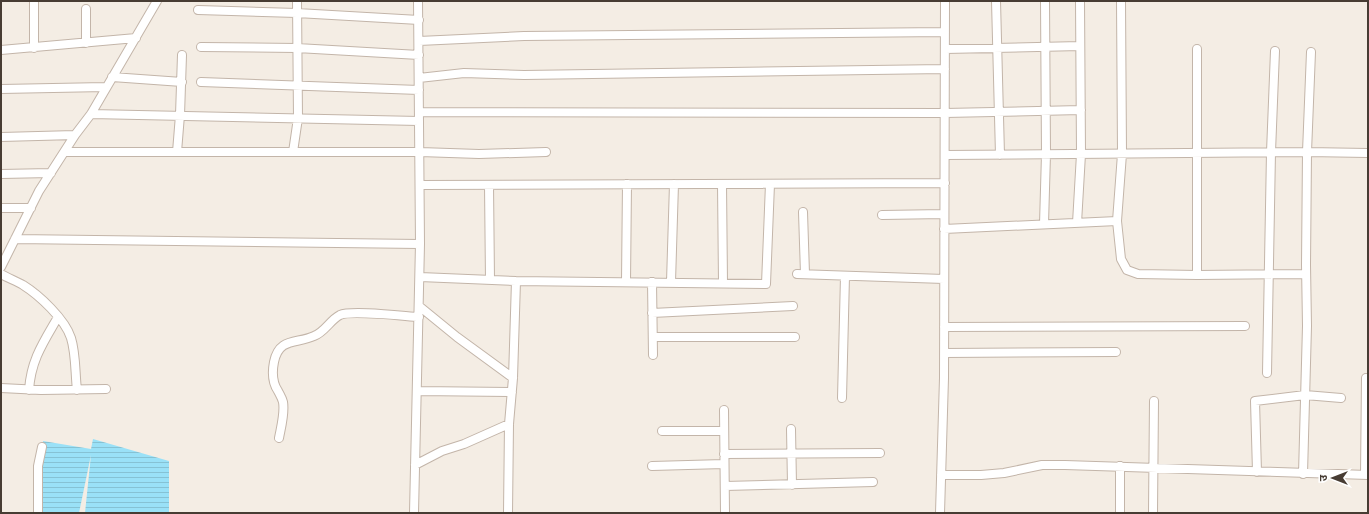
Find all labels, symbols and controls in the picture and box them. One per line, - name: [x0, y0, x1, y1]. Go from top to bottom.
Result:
- north arrow: [1313, 458, 1353, 498]
- text: उ: [1317, 474, 1330, 481]

